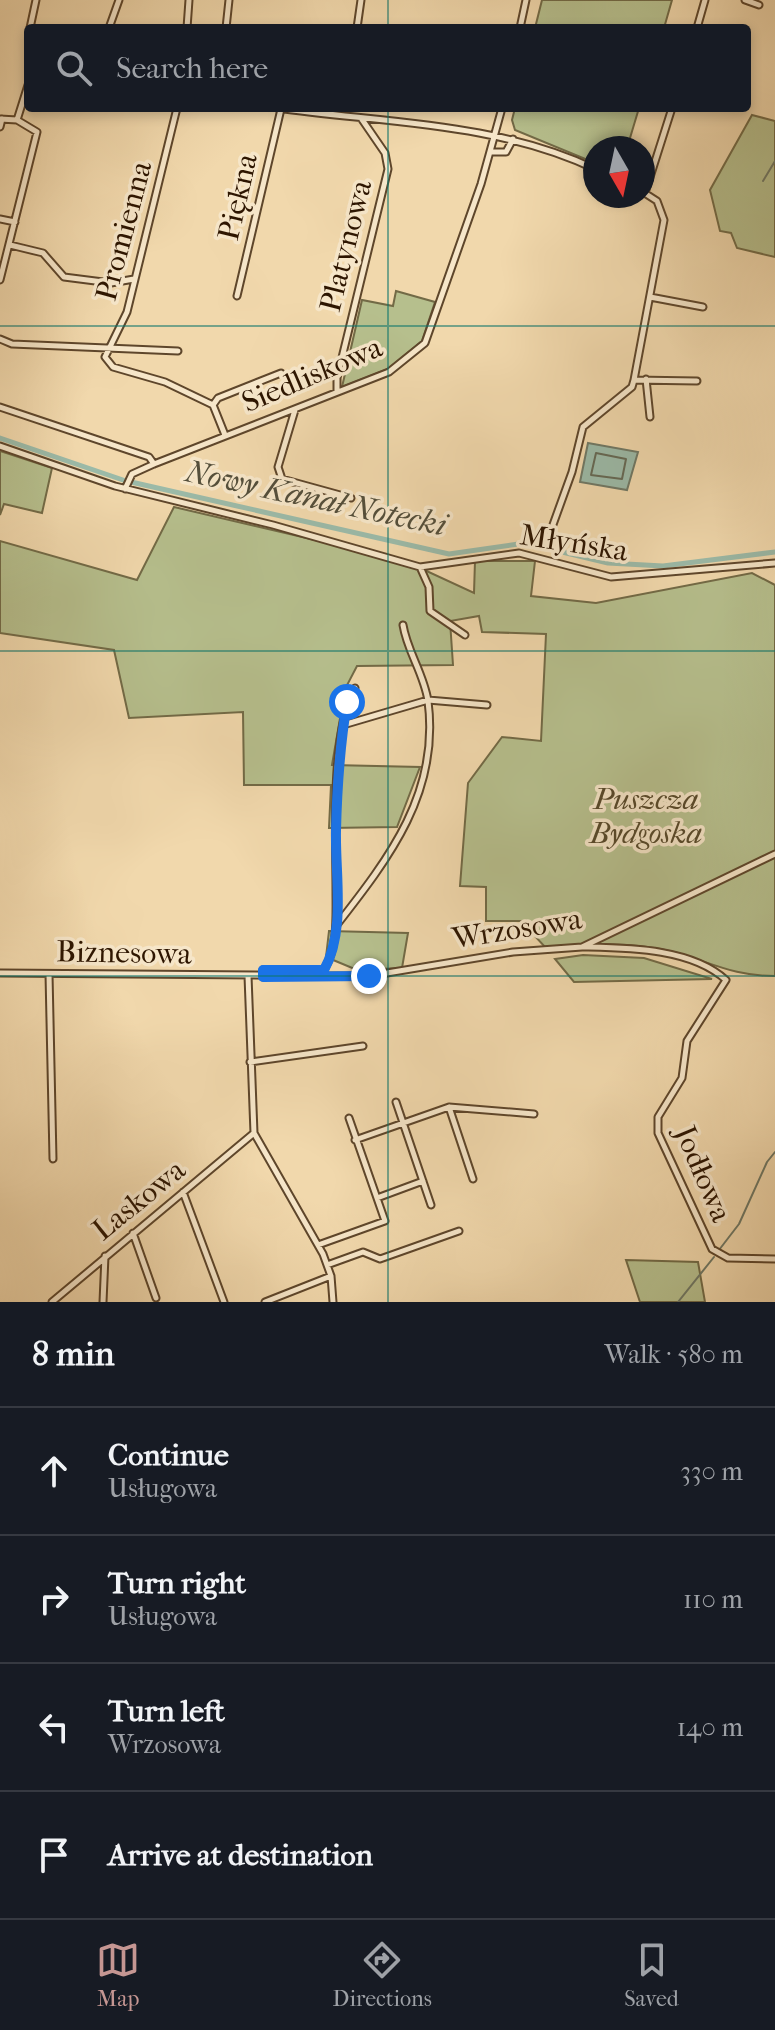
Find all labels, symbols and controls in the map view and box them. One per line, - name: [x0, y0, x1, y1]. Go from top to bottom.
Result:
- search box: [24, 24, 751, 112]
- icon: search: [52, 46, 96, 90]
- text: Search here: [116, 51, 268, 86]
- north arrow: [583, 136, 655, 208]
- street label: Piękna: [211, 149, 265, 244]
- street label: Promienna: [89, 156, 160, 305]
- street label: Platynowa: [313, 175, 380, 316]
- street label: Siedliskowa: [237, 329, 388, 420]
- water label: Nowy Kanał Notecki: [181, 452, 453, 544]
- street label: Młyńska: [518, 517, 632, 569]
- route start: [329, 684, 365, 720]
- park label: Puszcza Bydgoska: [588, 782, 702, 851]
- street label: Wrzosowa: [449, 901, 585, 957]
- street label: Biznesowa: [56, 934, 193, 972]
- route end: [351, 958, 387, 994]
- street label: Jodłowa: [666, 1119, 739, 1228]
- street label: Laskowa: [86, 1152, 193, 1248]
- text: 8 min: [32, 1334, 114, 1374]
- text: Walk · 580 m: [604, 1339, 743, 1370]
- text: Continue: [108, 1438, 229, 1473]
- icon: ahead: [32, 1449, 76, 1493]
- text: 330 m: [680, 1456, 743, 1487]
- text: Usługowa: [108, 1473, 217, 1504]
- text: Turn right: [108, 1566, 246, 1601]
- icon: right: [32, 1577, 76, 1621]
- text: 110 m: [683, 1584, 743, 1615]
- text: Usługowa: [108, 1601, 217, 1632]
- text: Turn left: [108, 1694, 225, 1729]
- icon: left: [32, 1705, 76, 1749]
- text: 140 m: [677, 1712, 743, 1743]
- text: Wrzosowa: [108, 1729, 221, 1760]
- icon: arrive: [32, 1833, 76, 1877]
- text: Arrive at destination: [108, 1838, 373, 1873]
- tab: Map: [96, 1938, 140, 2012]
- tab: Directions: [333, 1938, 432, 2012]
- tab: Saved: [624, 1938, 679, 2012]

